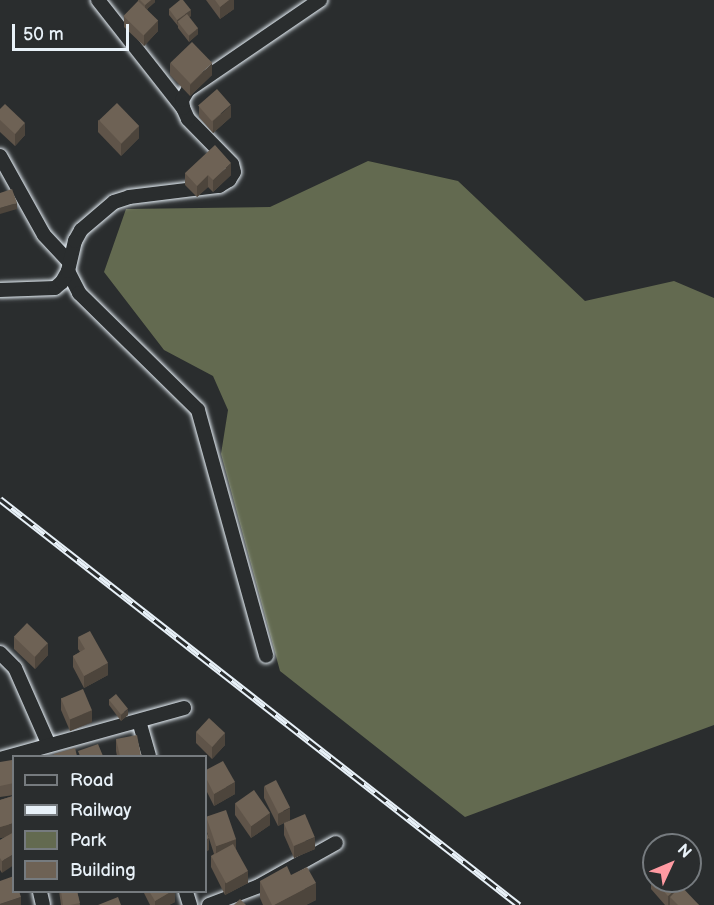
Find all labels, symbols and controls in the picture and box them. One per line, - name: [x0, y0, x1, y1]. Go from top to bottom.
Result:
- scale bar: [15, 12, 132, 50]
- text: 50 m: [23, 24, 64, 45]
- legend: [12, 755, 207, 893]
- text: Road: [70, 770, 114, 791]
- text: Railway: [70, 800, 132, 821]
- text: Park: [70, 830, 106, 851]
- north arrow: [642, 833, 702, 893]
- text: N: [673, 841, 695, 862]
- text: Building: [70, 860, 136, 881]

